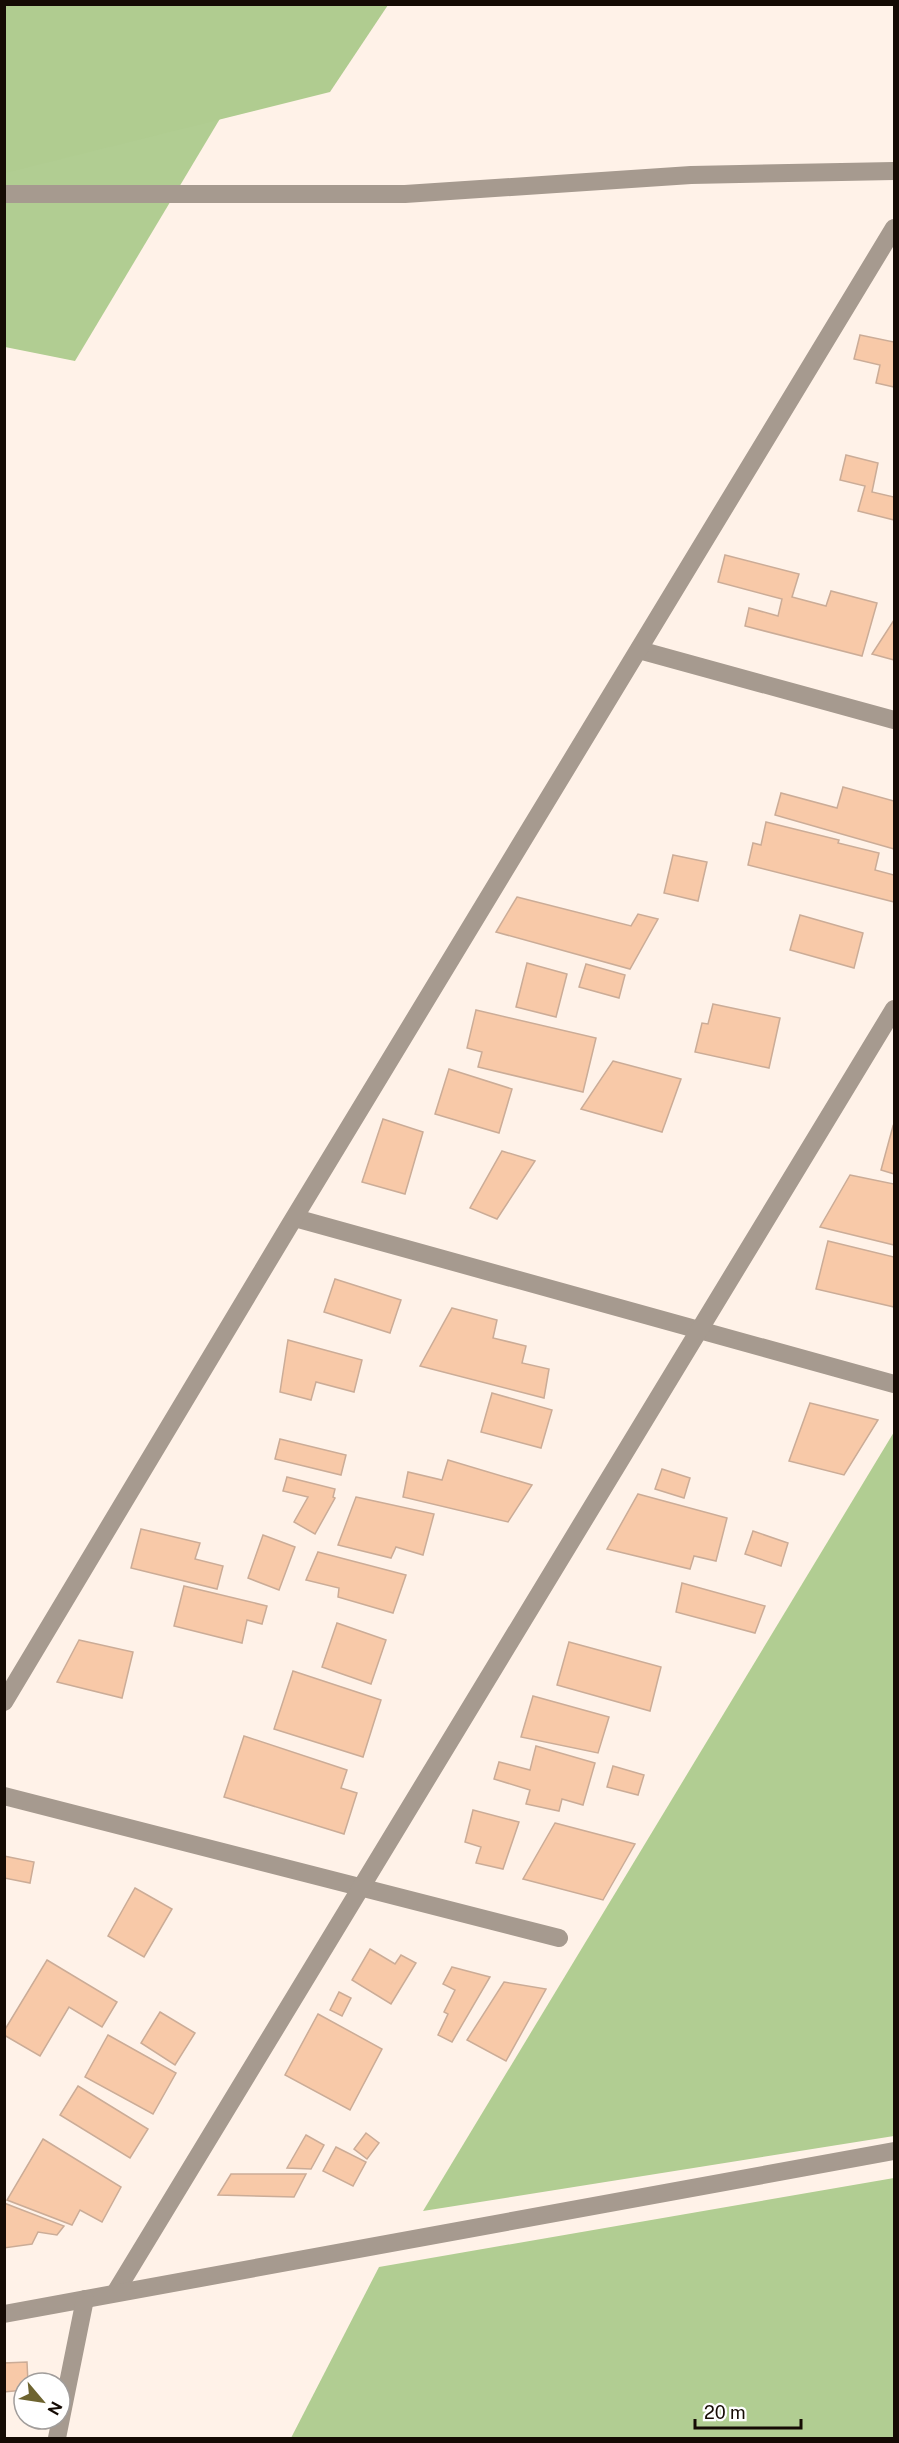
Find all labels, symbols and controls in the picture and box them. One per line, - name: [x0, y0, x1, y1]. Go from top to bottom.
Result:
- north arrow: [12, 2371, 72, 2431]
- scale bar: [695, 2392, 802, 2430]
- text: N: [43, 2398, 66, 2418]
- text: 20 m: [704, 2402, 746, 2423]

